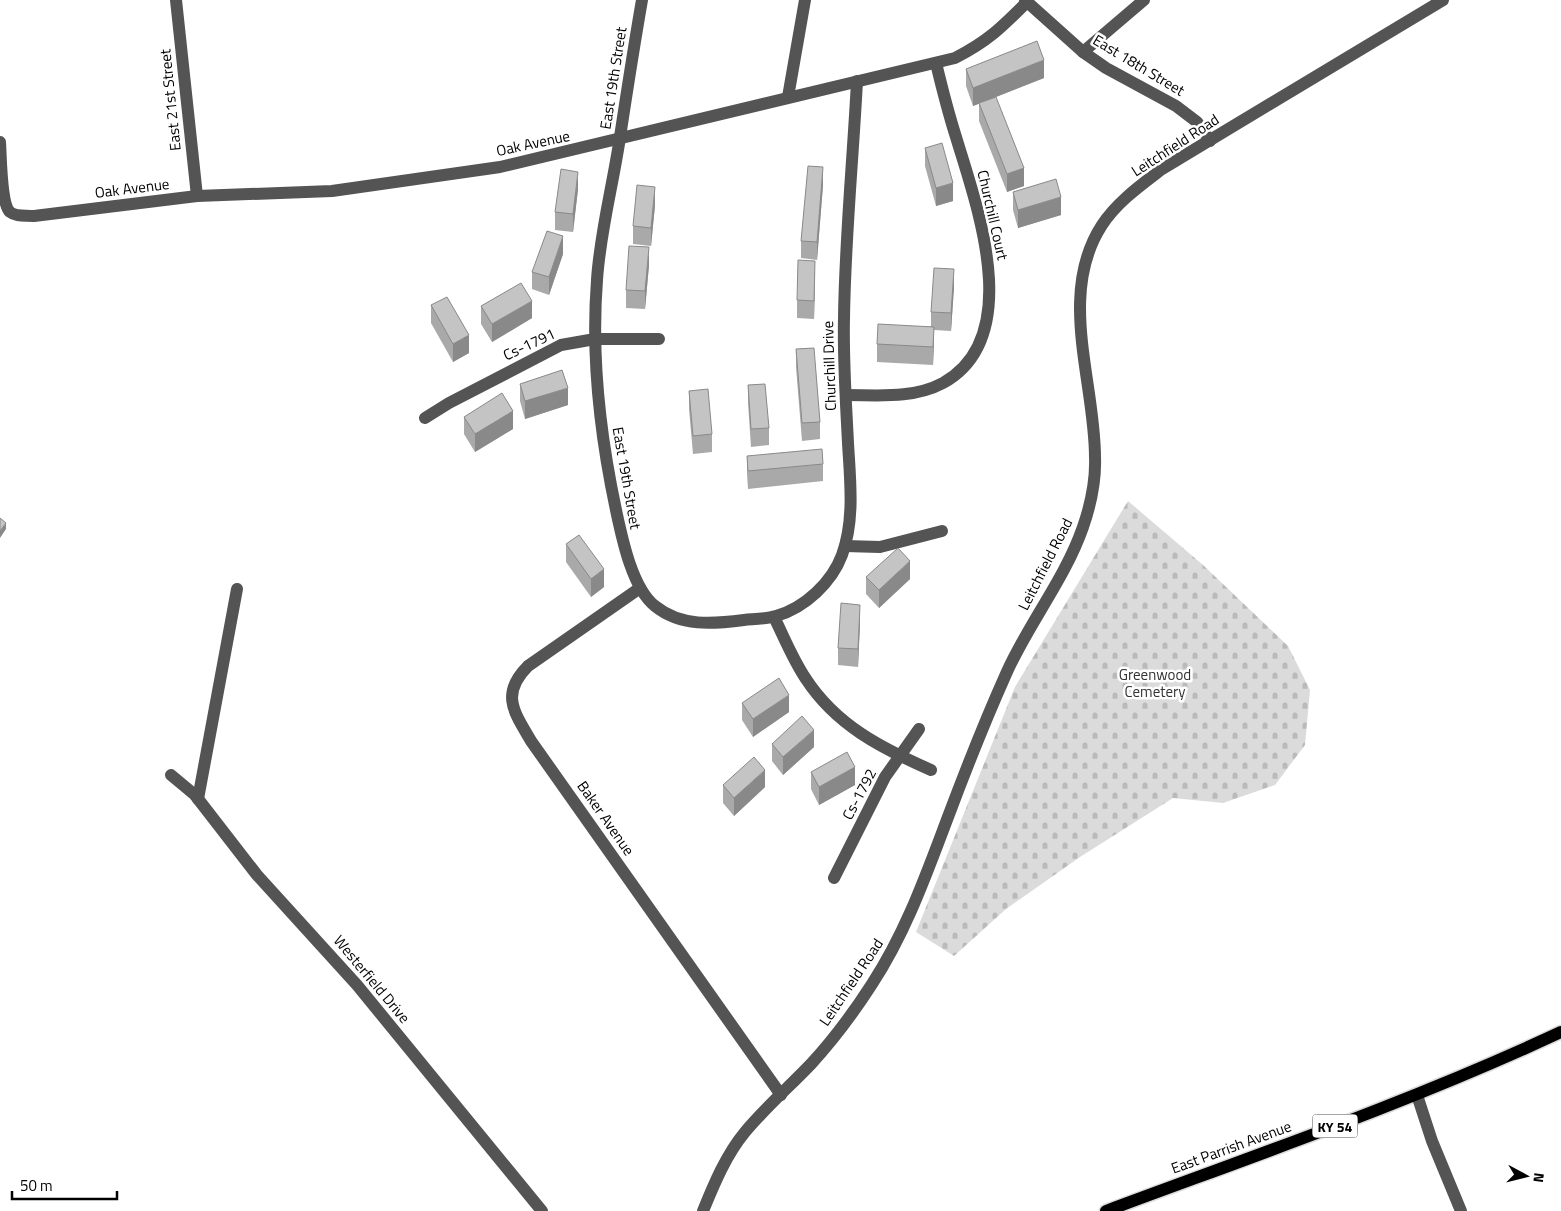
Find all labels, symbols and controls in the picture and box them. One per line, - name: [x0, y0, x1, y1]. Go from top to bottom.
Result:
- street label: East 19th Street: [594, 24, 633, 131]
- street label: East 18th Street: [1089, 29, 1190, 102]
- street label: East 21st Street: [153, 47, 187, 152]
- street label: Leitchfield Road: [1126, 108, 1224, 182]
- street label: Oak Avenue: [494, 124, 572, 162]
- street label: Churchill Court: [971, 168, 1015, 263]
- street label: Oak Avenue: [93, 172, 171, 204]
- street label: Churchill Drive: [816, 321, 842, 411]
- street label: Cs-1791: [499, 322, 559, 366]
- street label: East 19th Street: [607, 425, 647, 532]
- street label: Leitchfield Road: [1012, 514, 1078, 614]
- park label: Greenwood Cemetery: [1119, 663, 1191, 703]
- street label: Cs-1792: [836, 764, 882, 824]
- street label: Baker Avenue: [572, 776, 640, 860]
- street label: Westerfield Drive: [328, 930, 416, 1028]
- street label: Leitchfield Road: [813, 934, 889, 1030]
- road number: KY 54: [1312, 1114, 1358, 1138]
- street label: East Parrish Avenue: [1168, 1115, 1294, 1179]
- north arrow: [1501, 1151, 1551, 1201]
- scale bar: [12, 1168, 118, 1200]
- text: N: [1528, 1172, 1550, 1184]
- text: 50 m: [20, 1174, 53, 1197]

